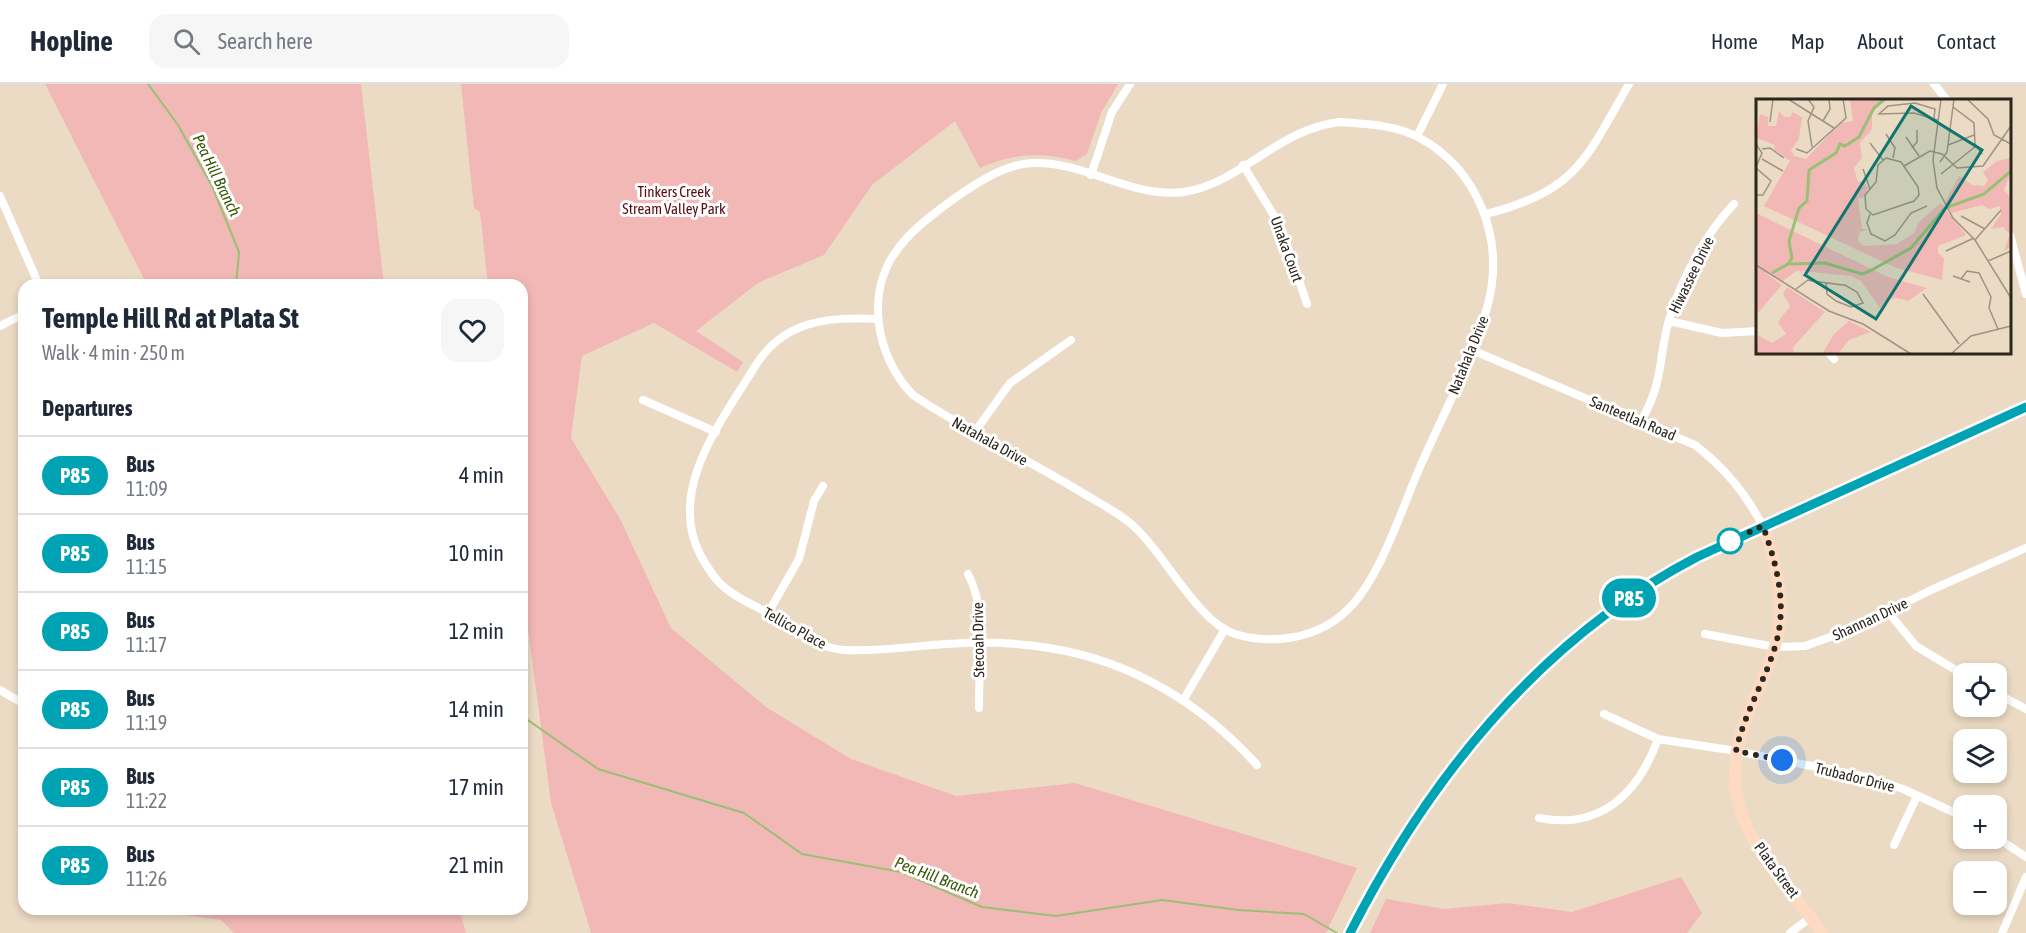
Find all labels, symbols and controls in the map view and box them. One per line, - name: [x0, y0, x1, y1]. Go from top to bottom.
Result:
- search box: [149, 14, 569, 68]
- text: Hopline: [30, 25, 113, 57]
- icon: search: [170, 25, 203, 58]
- text: Search here: [218, 28, 313, 54]
- text: Home: [1711, 29, 1758, 53]
- text: Map: [1791, 29, 1825, 53]
- text: About: [1858, 29, 1904, 53]
- text: Contact: [1937, 29, 1996, 53]
- inset map: [1756, 99, 2011, 354]
- water label: Pea Hill Branch: [189, 131, 245, 219]
- park label: Tinkers Creek Stream Valley Park: [622, 183, 726, 217]
- street label: Unaka Court: [1267, 214, 1307, 284]
- street label: Hiwassee Drive: [1665, 234, 1717, 316]
- button: heart: [441, 299, 504, 362]
- text: Temple Hill Rd at Plata St: [42, 302, 299, 334]
- street label: Natahala Drive: [1444, 313, 1492, 397]
- text: Walk · 4 min · 250 m: [42, 341, 185, 364]
- street label: Santeetlah Road: [1588, 392, 1678, 444]
- text: Departures: [42, 395, 132, 421]
- street label: Natahala Drive: [949, 413, 1031, 469]
- text: Bus: [126, 451, 155, 477]
- text: 4 min: [459, 462, 504, 488]
- text: P85: [60, 463, 90, 487]
- text: 11:09: [126, 477, 168, 500]
- unlabelled marker: [1717, 528, 1743, 554]
- text: Bus: [126, 529, 155, 555]
- text: 10 min: [449, 540, 504, 566]
- text: P85: [60, 541, 90, 565]
- text: 11:15: [126, 555, 167, 578]
- line badge: P85: [1594, 578, 1664, 618]
- text: P85: [1614, 586, 1644, 610]
- street label: Shannan Drive: [1830, 594, 1910, 644]
- street label: Stecoah Drive: [969, 602, 987, 678]
- street label: Tellico Place: [761, 604, 830, 652]
- text: Bus: [126, 607, 155, 633]
- text: 12 min: [449, 618, 504, 644]
- text: P85: [60, 619, 90, 643]
- text: 11:17: [126, 633, 167, 656]
- map controls: [1953, 663, 2007, 915]
- button: locate: [1953, 663, 2007, 717]
- text: Bus: [126, 685, 155, 711]
- text: 14 min: [449, 696, 504, 722]
- text: P85: [60, 697, 90, 721]
- text: 11:19: [126, 711, 167, 734]
- button: layers: [1953, 729, 2007, 783]
- your location: [1767, 745, 1797, 775]
- street label: Trubador Drive: [1814, 759, 1897, 795]
- text: Bus: [126, 763, 155, 789]
- text: 17 min: [449, 774, 504, 800]
- text: P85: [60, 775, 90, 799]
- text: 11:22: [126, 789, 167, 812]
- button: +: [1953, 795, 2007, 849]
- street label: Plata Street: [1751, 839, 1803, 901]
- text: Bus: [126, 841, 155, 867]
- text: 21 min: [449, 852, 504, 878]
- text: P85: [60, 853, 90, 877]
- water label: Pea Hill Branch: [892, 853, 982, 901]
- button: −: [1953, 861, 2007, 915]
- text: 11:26: [126, 867, 167, 890]

